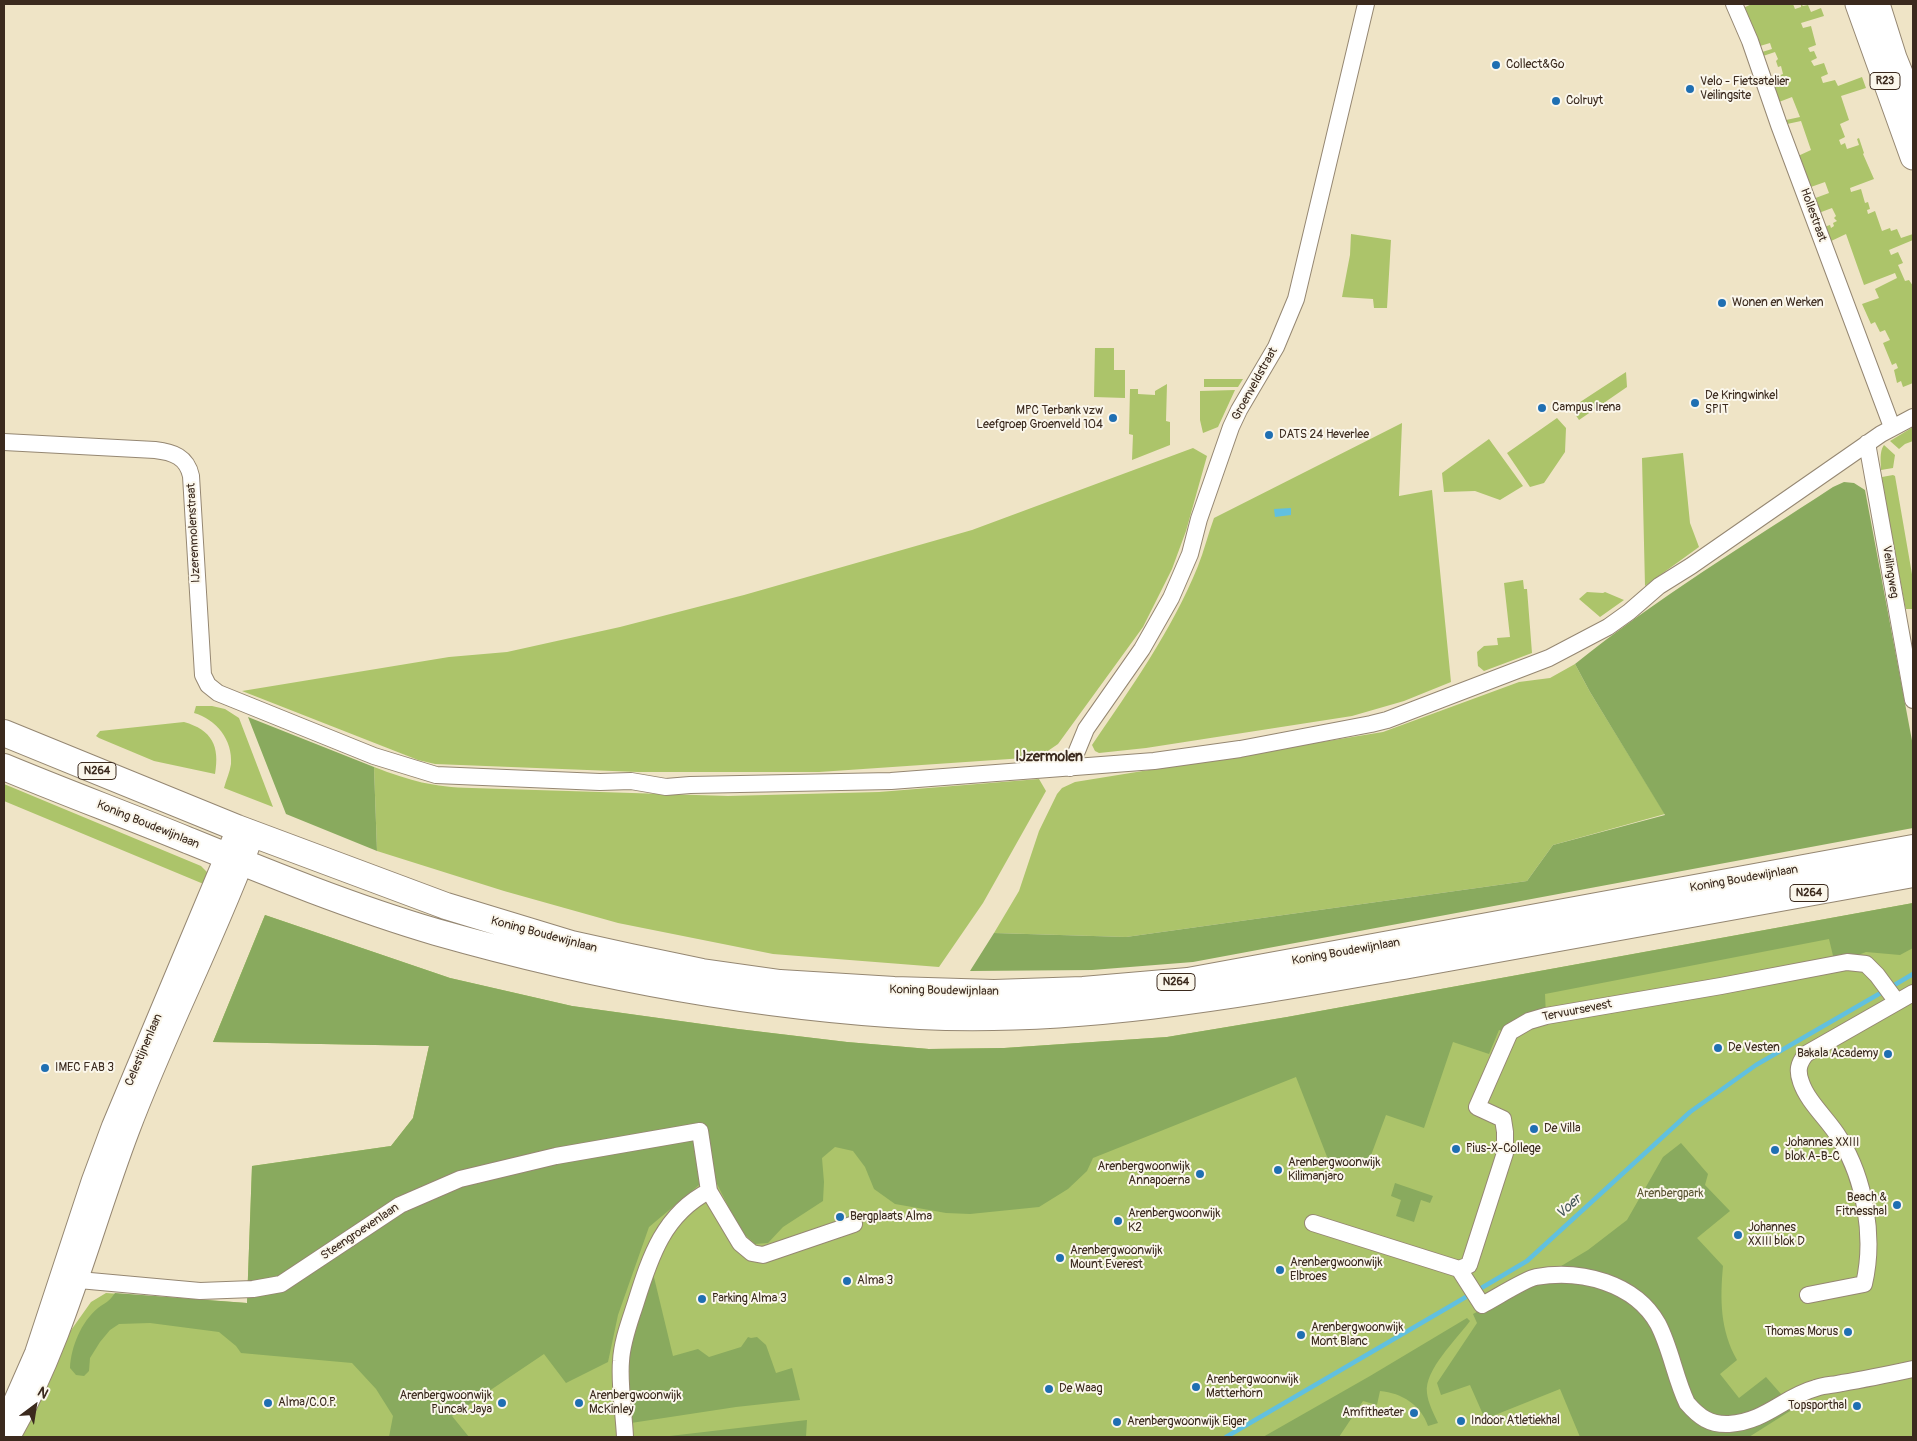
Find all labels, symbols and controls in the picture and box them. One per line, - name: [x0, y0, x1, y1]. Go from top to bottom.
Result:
- place label: Collect&Go: [1506, 58, 1564, 72]
- marker: Collect&Go: [1490, 59, 1502, 71]
- road number: R23: [1870, 72, 1900, 90]
- place label: Velo - Fietsatelier Veilingsite: [1700, 75, 1789, 103]
- marker: Velo - Fietsatelier Veilingsite: [1684, 83, 1696, 95]
- place label: Colruyt: [1566, 94, 1603, 108]
- marker: Colruyt: [1550, 95, 1562, 107]
- street label: Hollestraat: [1797, 186, 1829, 244]
- place label: Wonen en Werken: [1732, 296, 1823, 310]
- marker: Wonen en Werken: [1716, 297, 1728, 309]
- street label: Groenveldstraat: [1229, 345, 1281, 423]
- place label: De Kringwinkel SPIT: [1705, 389, 1778, 417]
- marker: De Kringwinkel SPIT: [1689, 397, 1701, 409]
- place label: Campus Irena: [1552, 401, 1621, 415]
- marker: Campus Irena: [1536, 402, 1548, 414]
- place label: MPC Terbank vzw Leefgroep Groenveld 104: [976, 404, 1103, 432]
- marker: MPC Terbank vzw Leefgroep Groenveld 104: [1107, 412, 1119, 424]
- place label: DATS 24 Heverlee: [1279, 428, 1369, 442]
- marker: DATS 24 Heverlee: [1263, 429, 1275, 441]
- street label: IJzerenmolenstraat: [184, 483, 204, 583]
- street label: Veilingweg: [1879, 545, 1901, 599]
- district label: IJzermolen: [1015, 749, 1083, 765]
- road number: N264: [78, 762, 116, 779]
- street label: Koning Boudewijnlaan: [95, 798, 201, 852]
- street label: Koning Boudewijnlaan: [1689, 862, 1799, 896]
- road number: N264: [1790, 884, 1828, 901]
- street label: Koning Boudewijnlaan: [489, 914, 599, 956]
- street label: Koning Boudewijnlaan: [1291, 935, 1401, 969]
- road number: N264: [1157, 974, 1195, 990]
- street label: Koning Boudewijnlaan: [889, 983, 999, 999]
- street label: Tervuursevest: [1541, 997, 1613, 1025]
- street label: Celestijnenlaan: [122, 1012, 166, 1088]
- place label: De Vesten: [1728, 1041, 1780, 1055]
- marker: De Vesten: [1712, 1042, 1724, 1054]
- place label: Bakala Academy: [1797, 1047, 1878, 1061]
- marker: Bakala Academy: [1882, 1048, 1894, 1060]
- place label: IMEC FAB 3: [55, 1061, 114, 1075]
- marker: IMEC FAB 3: [39, 1062, 51, 1074]
- place label: De Villa: [1544, 1122, 1581, 1136]
- marker: De Villa: [1528, 1123, 1540, 1135]
- place label: Johannes XXIII blok A-B-C: [1785, 1136, 1859, 1164]
- place label: Pius-X-College: [1466, 1142, 1541, 1156]
- marker: Pius-X-College: [1450, 1143, 1462, 1155]
- marker: Johannes XXIII blok A-B-C: [1769, 1144, 1781, 1156]
- place label: Arenbergwoonwijk Kilimanjaro: [1288, 1156, 1381, 1184]
- place label: Arenbergwoonwijk Annapoerna: [1097, 1160, 1190, 1188]
- marker: Arenbergwoonwijk Kilimanjaro: [1272, 1164, 1284, 1176]
- marker: Arenbergwoonwijk Annapoerna: [1194, 1168, 1206, 1180]
- park label: Arenbergpark: [1637, 1187, 1703, 1201]
- water label: Voer: [1553, 1191, 1585, 1223]
- place label: Beach & Fitnesshal: [1835, 1191, 1887, 1219]
- marker: Beach & Fitnesshal: [1891, 1199, 1903, 1211]
- street label: Steengroevenlaan: [318, 1201, 402, 1263]
- place label: Arenbergwoonwijk K2: [1128, 1207, 1221, 1235]
- place label: Bergplaats Alma: [850, 1210, 932, 1224]
- marker: Bergplaats Alma: [834, 1211, 846, 1223]
- marker: Arenbergwoonwijk K2: [1112, 1215, 1124, 1227]
- place label: Johannes XXIII blok D: [1748, 1221, 1805, 1249]
- marker: Johannes XXIII blok D: [1732, 1229, 1744, 1241]
- place label: Arenbergwoonwijk Mount Everest: [1070, 1244, 1163, 1272]
- marker: Arenbergwoonwijk Mount Everest: [1054, 1252, 1066, 1264]
- place label: Arenbergwoonwijk Elbroes: [1290, 1256, 1383, 1284]
- marker: Arenbergwoonwijk Elbroes: [1274, 1264, 1286, 1276]
- place label: Alma 3: [857, 1274, 893, 1288]
- marker: Alma 3: [841, 1275, 853, 1287]
- place label: Parking Alma 3: [712, 1292, 787, 1306]
- marker: Parking Alma 3: [696, 1293, 708, 1305]
- place label: Arenbergwoonwijk Mont Blanc: [1311, 1321, 1404, 1349]
- place label: Thomas Morus: [1765, 1325, 1838, 1339]
- marker: Thomas Morus: [1842, 1326, 1854, 1338]
- marker: Arenbergwoonwijk Mont Blanc: [1295, 1329, 1307, 1341]
- place label: Arenbergwoonwijk Matterhorn: [1206, 1373, 1299, 1401]
- north arrow: [10, 1381, 60, 1431]
- marker: Arenbergwoonwijk Matterhorn: [1190, 1381, 1202, 1393]
- place label: De Waag: [1059, 1382, 1102, 1396]
- text: N: [35, 1383, 51, 1402]
- marker: De Waag: [1043, 1383, 1055, 1395]
- place label: Arenbergwoonwijk Puncak Jaya: [399, 1389, 492, 1417]
- place label: Arenbergwoonwijk McKinley: [589, 1389, 682, 1417]
- place label: Alma/C.O.P.: [278, 1396, 336, 1410]
- marker: Alma/C.O.P.: [262, 1397, 274, 1409]
- marker: Arenbergwoonwijk Puncak Jaya: [496, 1397, 508, 1409]
- marker: Arenbergwoonwijk McKinley: [573, 1397, 585, 1409]
- place label: Topsporthal: [1788, 1399, 1847, 1413]
- marker: Topsporthal: [1851, 1400, 1863, 1412]
- place label: Amfitheater: [1342, 1406, 1404, 1420]
- marker: Amfitheater: [1408, 1407, 1420, 1419]
- place label: Indoor Atletiekhal: [1471, 1414, 1560, 1428]
- place label: Arenbergwoonwijk Eiger: [1127, 1415, 1247, 1429]
- marker: Indoor Atletiekhal: [1455, 1415, 1467, 1427]
- marker: Arenbergwoonwijk Eiger: [1111, 1416, 1123, 1428]

